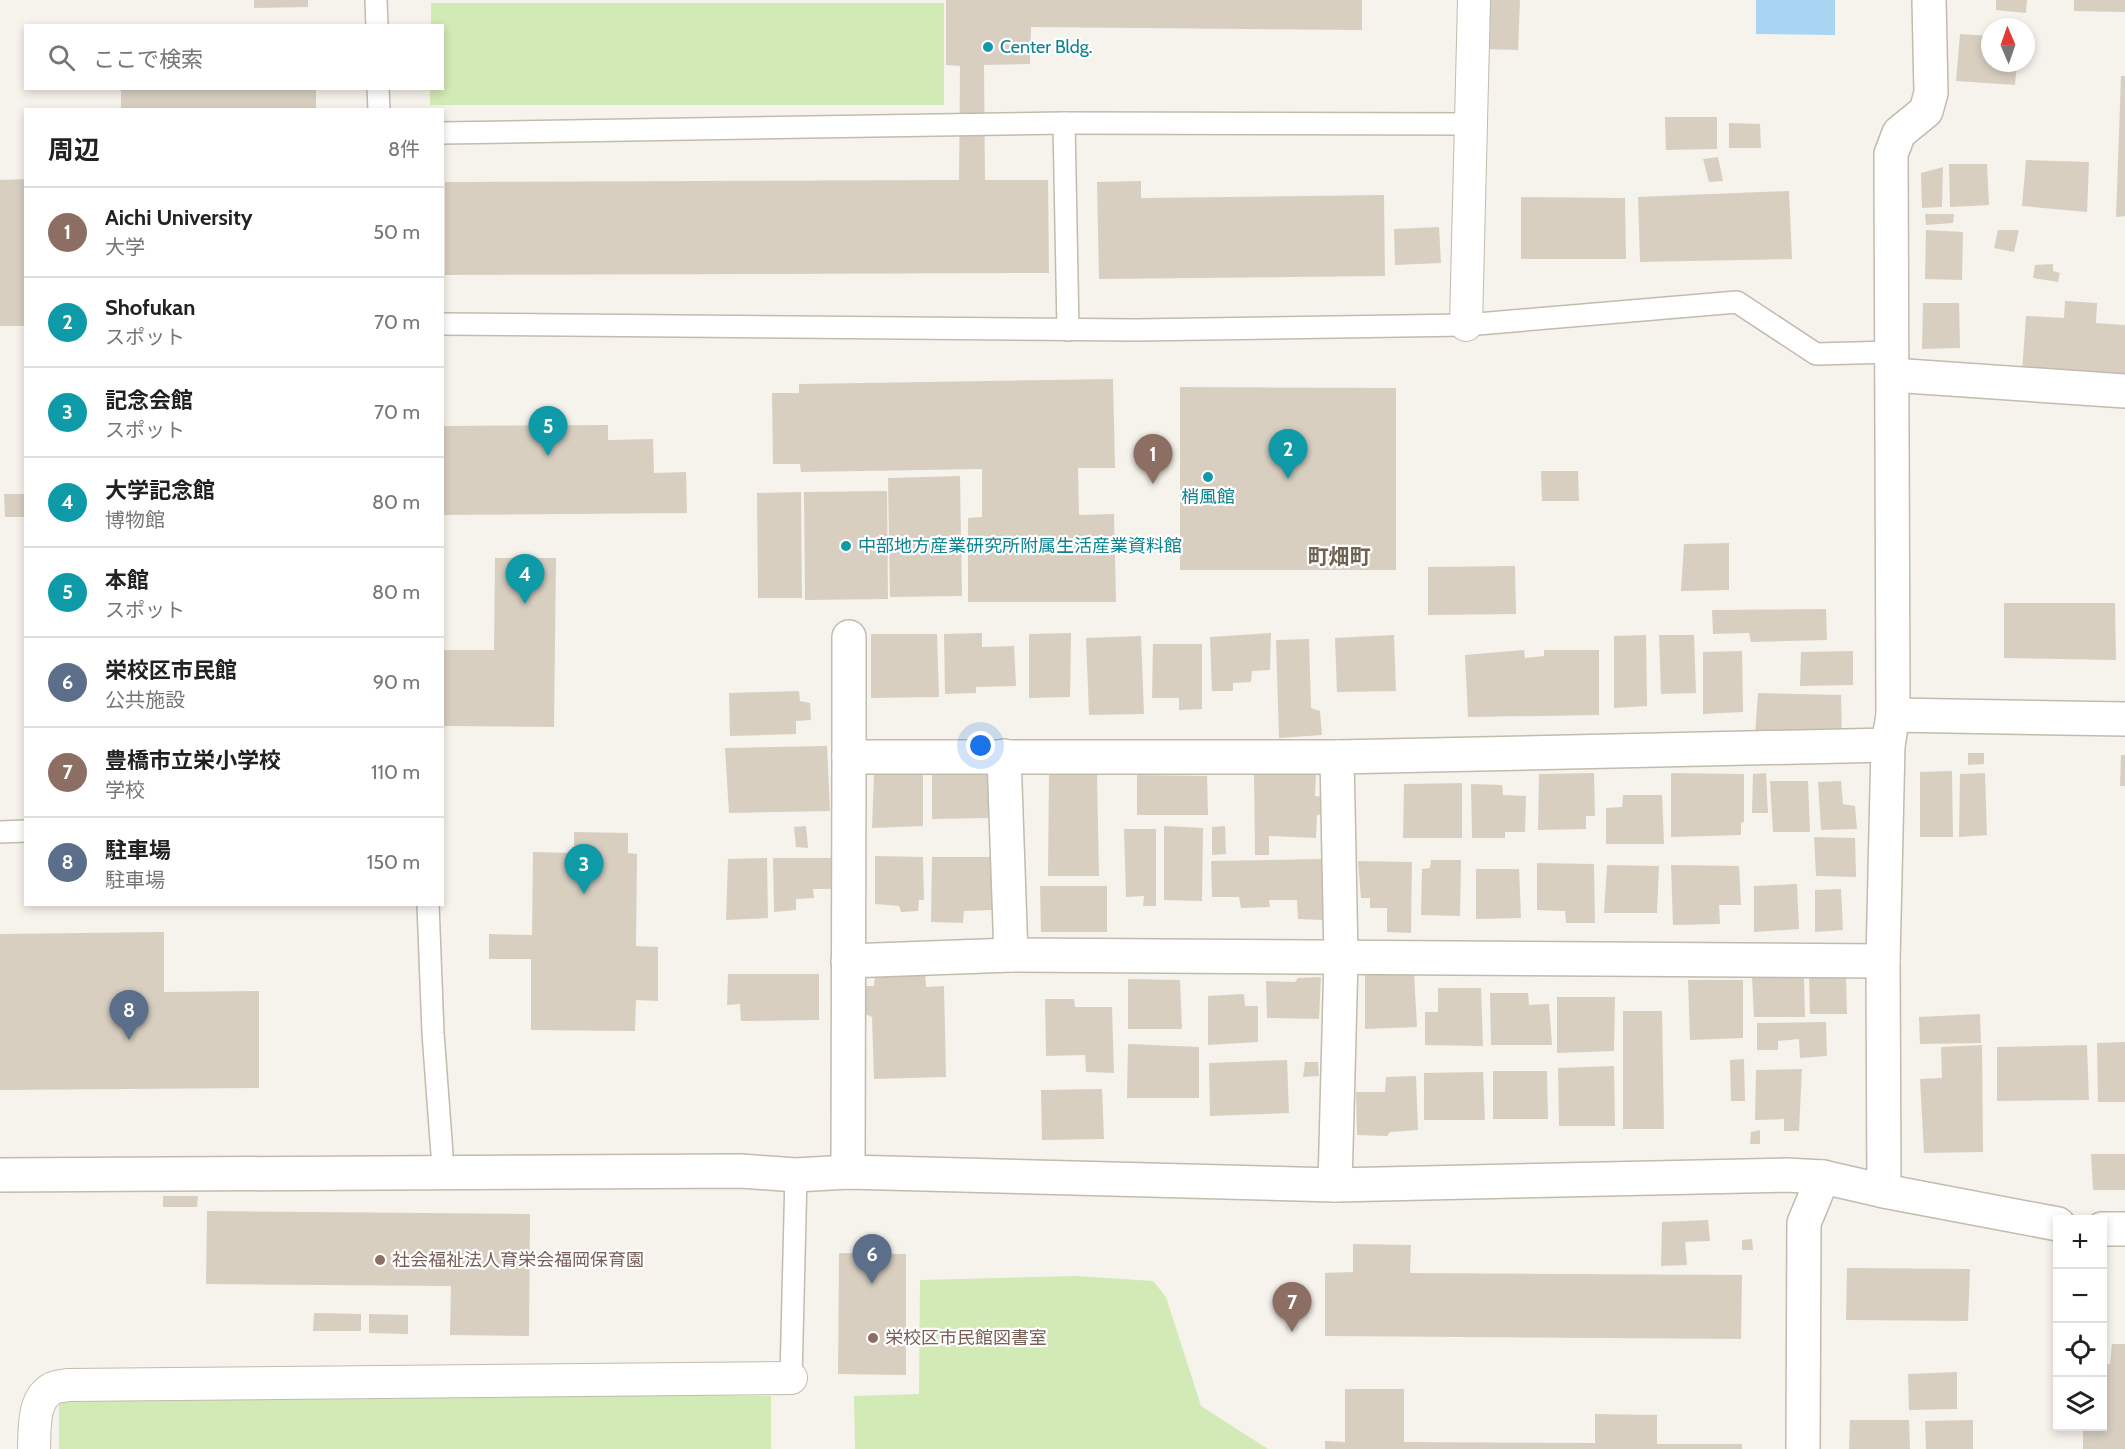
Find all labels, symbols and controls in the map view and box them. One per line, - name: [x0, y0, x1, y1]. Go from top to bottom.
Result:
- north arrow: [1981, 18, 2035, 72]
- search box: [24, 24, 444, 90]
- place label: Center Bldg.: [1000, 36, 1092, 58]
- marker: Center Bldg.: [981, 40, 995, 54]
- icon: search: [45, 41, 78, 74]
- text: ここで検索: [93, 46, 203, 73]
- text: 周辺: [48, 134, 100, 166]
- text: 8件: [388, 137, 420, 161]
- text: Aichi University: [105, 204, 253, 231]
- text: 1: [64, 220, 71, 244]
- text: 50 m: [373, 220, 420, 244]
- text: 大学: [105, 235, 145, 259]
- text: Shofukan: [105, 294, 195, 321]
- text: 2: [62, 310, 73, 334]
- text: 70 m: [374, 310, 420, 334]
- text: スポット: [105, 325, 185, 349]
- text: 記念会館: [105, 387, 193, 414]
- text: 3: [62, 400, 73, 424]
- text: 70 m: [374, 400, 420, 424]
- pin: 5: [528, 406, 568, 456]
- text: スポット: [105, 418, 185, 442]
- pin: 2: [1268, 430, 1308, 479]
- pin: 1: [1134, 434, 1172, 484]
- marker: 梢風館: [1201, 470, 1215, 484]
- text: 大学記念館: [105, 477, 215, 504]
- place label: 梢風館: [1181, 486, 1235, 508]
- text: 4: [61, 490, 74, 514]
- text: 80 m: [372, 490, 420, 514]
- text: 博物館: [105, 508, 165, 532]
- place label: 中部地方産業研究所附属生活産業資料館: [858, 535, 1182, 557]
- marker: 中部地方産業研究所附属生活産業資料館: [839, 539, 853, 553]
- district label: 町畑町: [1308, 544, 1371, 569]
- pin: 4: [506, 554, 544, 604]
- text: 本館: [105, 567, 149, 594]
- text: 5: [62, 580, 73, 604]
- text: 80 m: [372, 580, 420, 604]
- text: スポット: [105, 598, 185, 622]
- text: 栄校区市民館: [105, 657, 237, 684]
- text: 6: [62, 670, 73, 694]
- text: 90 m: [373, 670, 420, 694]
- text: 公共施設: [105, 688, 185, 712]
- your location: [966, 731, 995, 760]
- text: 豊橋市立栄小学校: [105, 747, 281, 774]
- text: 7: [62, 760, 73, 784]
- text: 110 m: [371, 760, 420, 784]
- text: 学校: [105, 778, 145, 802]
- text: 駐車場: [105, 837, 171, 864]
- pin: 3: [564, 844, 604, 894]
- text: 8: [61, 850, 74, 874]
- text: 150 m: [367, 850, 420, 874]
- text: 駐車場: [105, 868, 165, 892]
- pin: 8: [110, 990, 148, 1040]
- map controls: [2053, 1215, 2107, 1431]
- button: +: [2053, 1215, 2107, 1269]
- pin: 6: [852, 1234, 892, 1284]
- place label: 社会福祉法人育栄会福岡保育園: [392, 1249, 644, 1271]
- marker: 社会福祉法人育栄会福岡保育園: [373, 1253, 387, 1267]
- button: −: [2053, 1269, 2107, 1323]
- pin: 7: [1272, 1282, 1312, 1332]
- button: locate: [2053, 1323, 2107, 1377]
- place label: 栄校区市民館図書室: [885, 1327, 1047, 1349]
- marker: 栄校区市民館図書室: [866, 1331, 880, 1345]
- button: layers: [2053, 1377, 2107, 1431]

